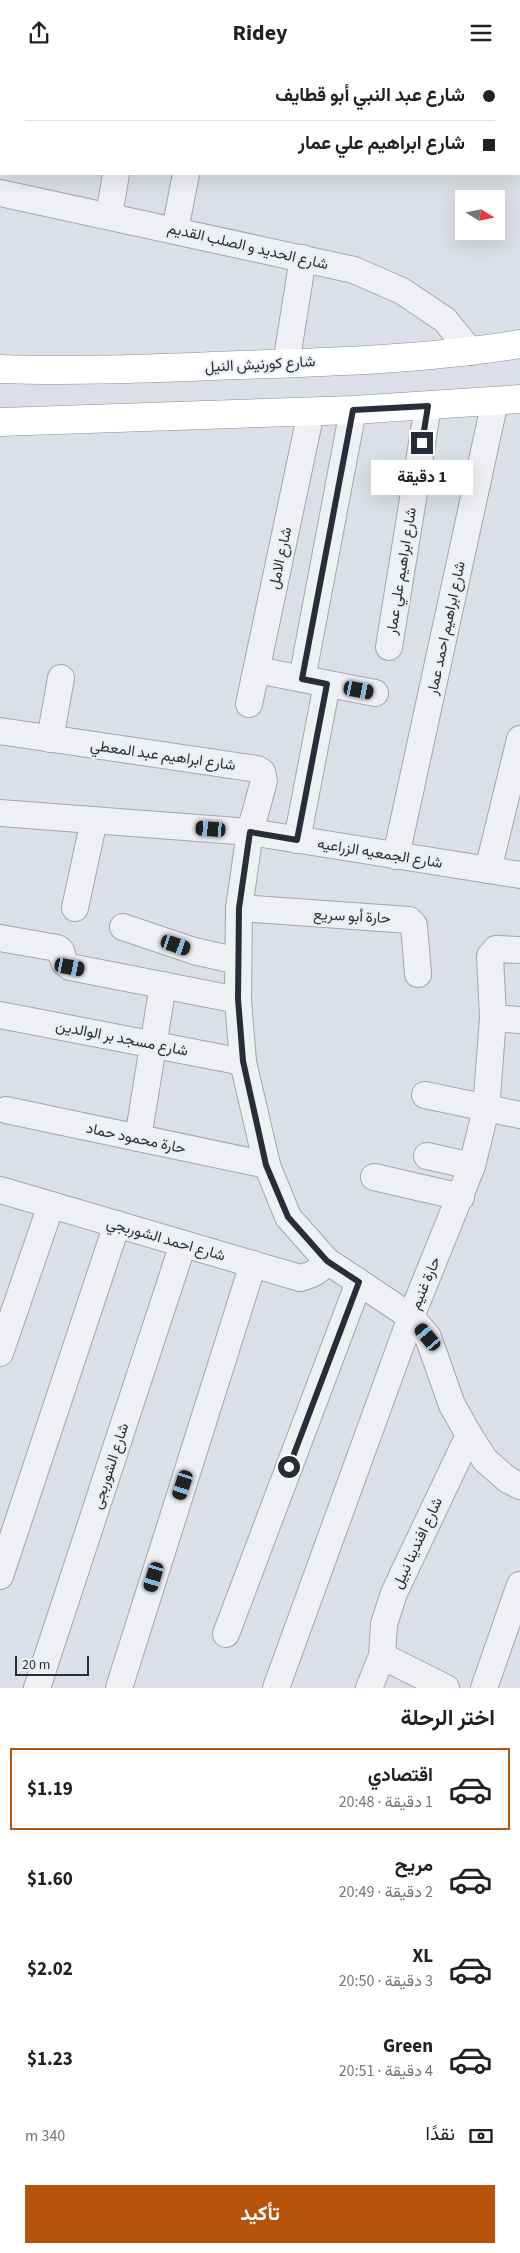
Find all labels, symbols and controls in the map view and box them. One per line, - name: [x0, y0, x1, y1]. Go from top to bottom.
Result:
- text: Ridey: [233, 17, 287, 49]
- icon: share: [25, 19, 53, 47]
- icon: menu: [467, 19, 495, 47]
- text: شارع عبد النبي أبو قطايف: [275, 82, 465, 109]
- text: شارع ابراهيم علي عمار: [298, 130, 465, 157]
- north arrow: [455, 190, 505, 240]
- map controls: [455, 190, 505, 240]
- street label: شارع الحديد و الصلب القديم: [165, 218, 330, 275]
- street label: شارع كورنيش النيل: [204, 351, 316, 378]
- route end: [411, 432, 433, 454]
- callout: 1 دقيقة: [371, 461, 473, 495]
- text: 1 دقيقة: [397, 466, 447, 488]
- street label: شارع ابراهيم علي عمار: [381, 506, 424, 637]
- street label: شارع الامل: [264, 525, 297, 591]
- street label: شارع ابراهيم احمد عمار: [422, 559, 471, 698]
- car: [342, 680, 375, 700]
- street label: شارع ابراهيم عبد المعطي: [89, 735, 237, 778]
- car: [195, 820, 226, 838]
- street label: شارع الجمعيه الزراعيه: [316, 833, 444, 874]
- street label: حارة أبو سريع: [313, 904, 391, 929]
- car: [159, 933, 192, 957]
- car: [53, 957, 86, 977]
- street label: شارع مسجد بر الوالدين: [54, 1015, 190, 1062]
- street label: حارة محمود حماد: [84, 1118, 188, 1159]
- street label: شارع احمد الشوربجي: [104, 1212, 228, 1268]
- street label: حارة غنيم: [405, 1253, 446, 1313]
- car: [412, 1321, 443, 1353]
- street label: شارع الشوربجى: [87, 1420, 134, 1512]
- route start: [278, 1456, 300, 1478]
- car: [171, 1468, 194, 1502]
- street label: شارع افندينا نبيل: [387, 1494, 448, 1592]
- car: [142, 1560, 165, 1594]
- scale bar: [15, 1653, 89, 1676]
- text: 20 m: [22, 1655, 50, 1675]
- text: اختر الرحلة: [400, 1702, 495, 1734]
- text: اقتصادي: [368, 1762, 433, 1789]
- icon: car: [448, 1767, 493, 1812]
- text: $1.19: [27, 1776, 73, 1803]
- text: 1 دقيقة · 20:48: [339, 1791, 433, 1813]
- text: مريح: [395, 1852, 433, 1879]
- icon: car: [448, 1857, 493, 1902]
- text: $1.60: [27, 1866, 73, 1893]
- text: 2 دقيقة · 20:49: [339, 1881, 433, 1903]
- text: XL: [412, 1943, 433, 1970]
- icon: car: [448, 1947, 493, 1992]
- text: $2.02: [27, 1956, 73, 1983]
- text: 3 دقيقة · 20:50: [339, 1970, 433, 1992]
- text: Green: [383, 2033, 433, 2060]
- icon: car: [448, 2037, 493, 2082]
- text: $1.23: [27, 2046, 73, 2073]
- text: 4 دقيقة · 20:51: [339, 2060, 433, 2082]
- text: نقدًا: [426, 2121, 455, 2148]
- icon: cash: [467, 2122, 495, 2150]
- text: 340 m: [25, 2125, 65, 2147]
- button: تأكيد: [25, 2185, 495, 2243]

